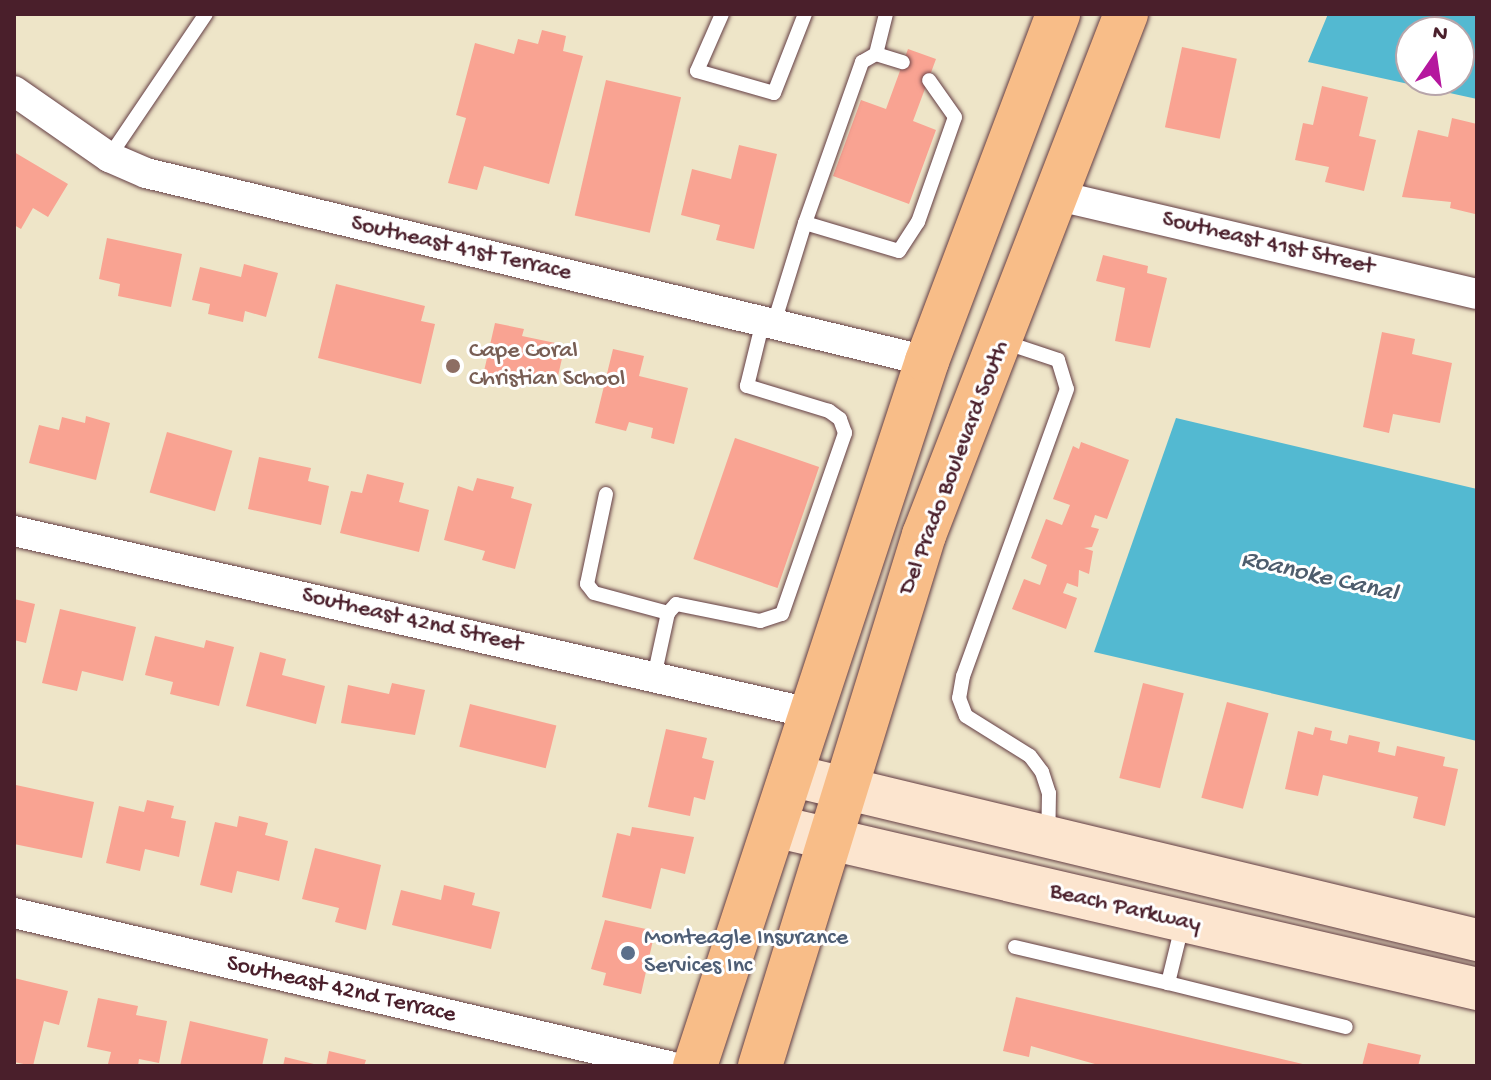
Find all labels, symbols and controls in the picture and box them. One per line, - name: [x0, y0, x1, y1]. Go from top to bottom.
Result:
- north arrow: [1395, 16, 1475, 96]
- text: N: [1430, 20, 1450, 49]
- street label: Southeast 41st Street: [1159, 206, 1377, 282]
- street label: Southeast 41st Terrace: [348, 210, 574, 288]
- street label: Del Prado Boulevard South: [893, 337, 1017, 599]
- place label: Cape Coral Christian School: [469, 338, 625, 394]
- marker: Cape Coral Christian School: [444, 357, 462, 375]
- water label: Roanoke Canal: [1238, 545, 1400, 611]
- street label: Southeast 42nd Street: [299, 582, 525, 660]
- street label: Beach Parkway: [1047, 878, 1203, 940]
- place label: Monteagle Insurance Services Inc: [644, 925, 848, 981]
- marker: Monteagle Insurance Services Inc: [619, 944, 637, 962]
- street label: Southeast 42nd Terrace: [224, 950, 458, 1030]

